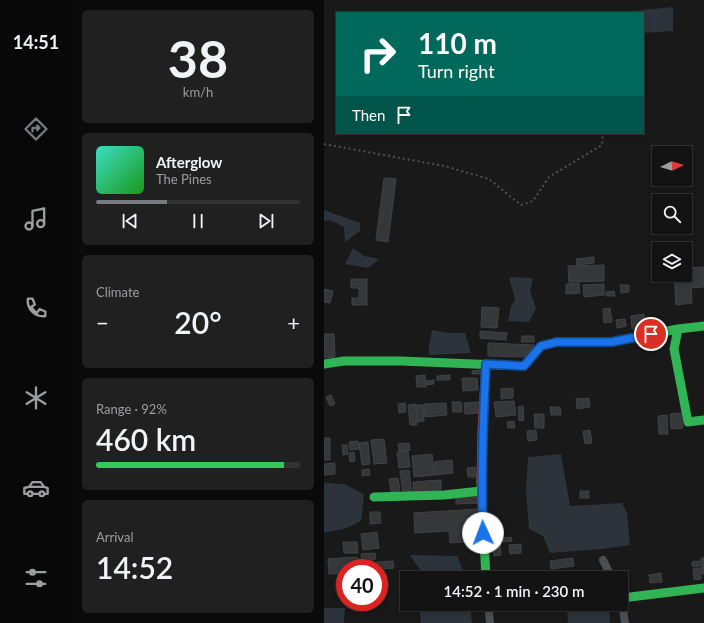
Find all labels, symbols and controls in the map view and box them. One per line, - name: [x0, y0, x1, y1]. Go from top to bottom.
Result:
- text: 110 m: [418, 26, 497, 60]
- text: 38: [168, 27, 228, 89]
- icon: right: [352, 28, 404, 80]
- text: 14:51: [13, 31, 59, 53]
- text: Turn right: [418, 60, 495, 82]
- text: km/h: [183, 84, 213, 100]
- icon: arrive: [393, 104, 415, 126]
- text: Then: [352, 106, 385, 124]
- icon: directions: [22, 115, 50, 143]
- north arrow: [652, 146, 692, 186]
- map controls: [652, 146, 692, 282]
- text: Afterglow: [156, 153, 222, 171]
- text: The Pines: [156, 171, 212, 187]
- button: search: [652, 194, 692, 234]
- icon: music: [22, 205, 50, 233]
- icon: previous: [119, 210, 141, 232]
- icon: pause: [187, 210, 209, 232]
- icon: next: [255, 210, 277, 232]
- button: layers: [652, 242, 692, 282]
- text: Climate: [96, 284, 139, 300]
- icon: phone: [22, 294, 50, 322]
- text: 20°: [174, 304, 222, 340]
- text: −: [96, 309, 109, 336]
- text: +: [287, 309, 300, 336]
- pin: [634, 317, 668, 351]
- icon: arrive: [640, 323, 662, 345]
- icon: climate: [22, 384, 50, 412]
- text: Range · 92%: [96, 401, 167, 417]
- text: 460 km: [96, 421, 196, 457]
- icon: car: [22, 474, 50, 502]
- position arrow: [462, 512, 504, 554]
- text: Arrival: [96, 529, 133, 545]
- text: 14:52: [96, 549, 173, 585]
- speed limit sign: 40: [336, 559, 388, 611]
- icon: filters: [22, 564, 50, 592]
- text: 14:52 · 1 min · 230 m: [444, 582, 584, 600]

